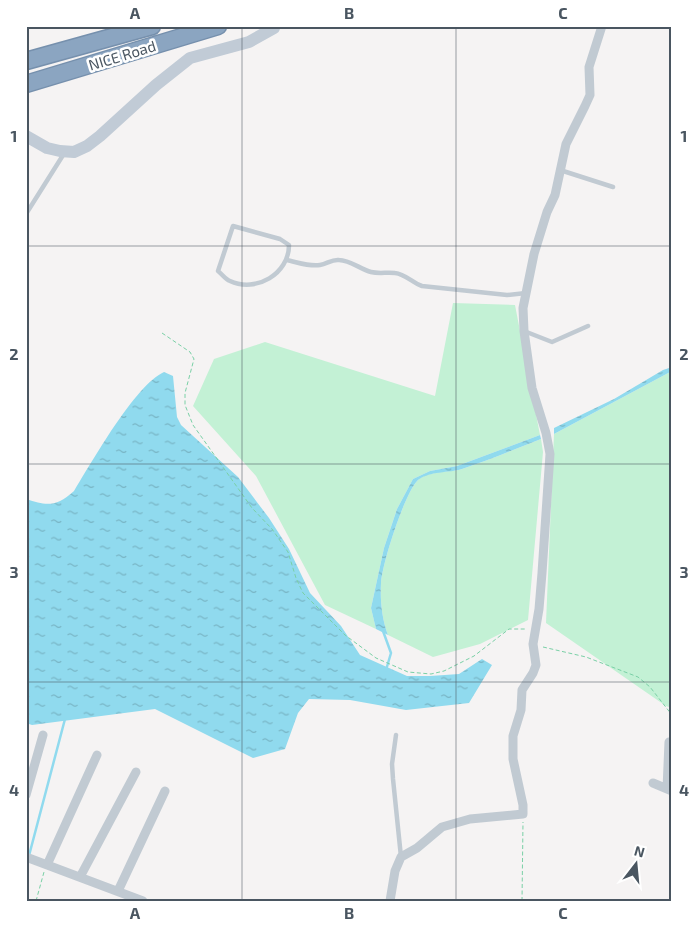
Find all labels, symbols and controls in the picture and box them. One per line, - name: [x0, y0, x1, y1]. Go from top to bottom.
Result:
- text: A: [130, 3, 141, 22]
- text: B: [344, 3, 354, 22]
- text: C: [558, 3, 568, 22]
- street label: NICE Road: [86, 36, 158, 74]
- text: 1: [11, 126, 17, 145]
- text: 1: [681, 126, 687, 145]
- text: 2: [9, 344, 19, 363]
- text: 2: [679, 344, 689, 363]
- text: 3: [9, 562, 19, 581]
- text: 3: [679, 562, 689, 581]
- text: 4: [9, 780, 19, 799]
- text: 4: [679, 780, 689, 799]
- north arrow: [610, 840, 660, 890]
- text: N: [633, 841, 647, 861]
- text: A: [130, 903, 141, 922]
- text: B: [344, 903, 354, 922]
- text: C: [558, 903, 568, 922]

